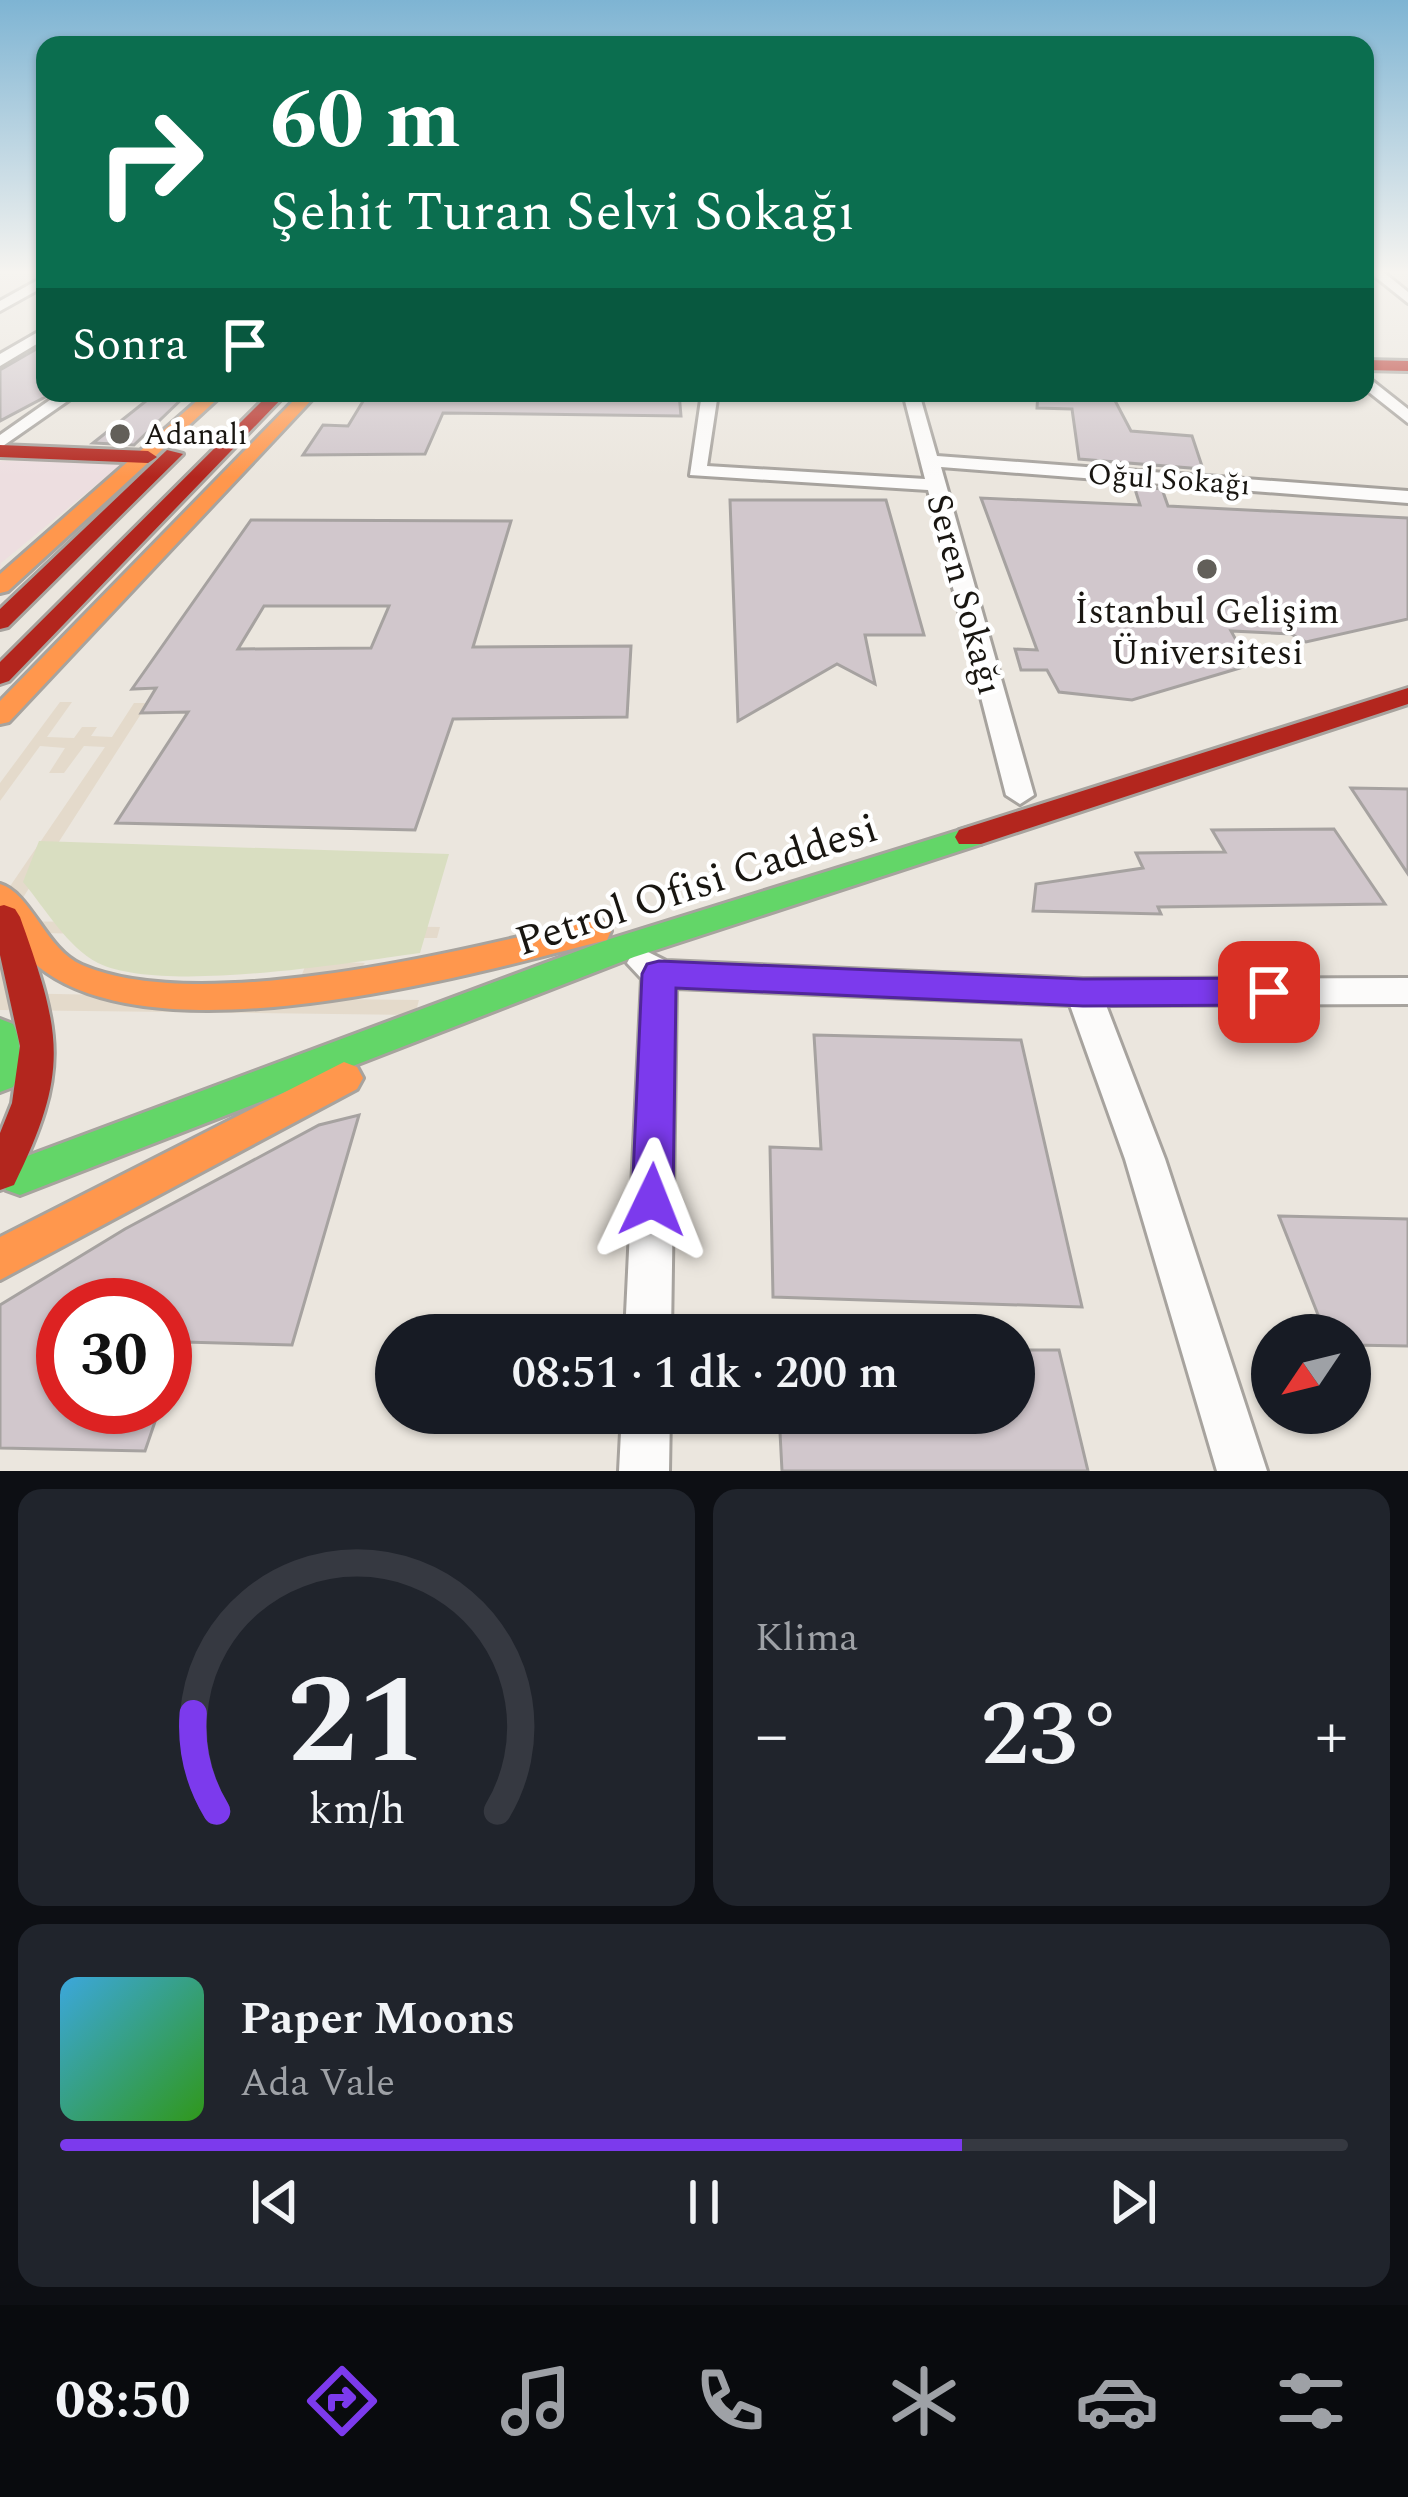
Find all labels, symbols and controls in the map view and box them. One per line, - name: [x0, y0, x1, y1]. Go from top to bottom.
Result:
- text: 60 m: [270, 57, 461, 185]
- icon: right: [72, 84, 228, 240]
- text: Şehit Turan Selvi Sokağı: [270, 172, 855, 254]
- text: Sonra: [72, 311, 188, 380]
- icon: arrive: [212, 312, 278, 378]
- place label: Adanalı: [144, 412, 247, 458]
- marker: Adanalı: [107, 421, 133, 447]
- street label: Oğul Sokağı: [1086, 451, 1252, 509]
- street label: Seren Sokağı: [910, 488, 1017, 701]
- marker: İstanbul Gelişim Üniversitesi: [1194, 556, 1220, 582]
- place label: İstanbul Gelişim Üniversitesi: [1075, 585, 1339, 681]
- street label: Petrol Ofisi Caddesi: [508, 797, 886, 974]
- pin: [1218, 941, 1320, 1043]
- icon: arrive: [1236, 959, 1302, 1025]
- position arrow: [589, 1137, 715, 1263]
- speed limit sign: 30: [36, 1278, 192, 1434]
- north arrow: [1251, 1314, 1371, 1434]
- map controls: [1251, 1314, 1371, 1434]
- text: 08:51 · 1 dk · 200 m: [512, 1339, 898, 1408]
- text: Klima: [755, 1609, 858, 1668]
- text: 21: [286, 1628, 427, 1818]
- text: 23°: [981, 1668, 1122, 1805]
- text: −: [755, 1686, 788, 1787]
- text: +: [1315, 1686, 1348, 1787]
- text: km/h: [308, 1777, 405, 1842]
- text: Paper Moons: [240, 1985, 515, 2054]
- text: Ada Vale: [240, 2054, 395, 2113]
- icon: previous: [242, 2169, 308, 2235]
- icon: pause: [671, 2169, 737, 2235]
- icon: next: [1100, 2169, 1166, 2235]
- icon: directions: [300, 2359, 384, 2443]
- icon: music: [494, 2359, 578, 2443]
- icon: phone: [688, 2359, 772, 2443]
- icon: climate: [882, 2359, 966, 2443]
- icon: car: [1075, 2359, 1159, 2443]
- icon: filters: [1269, 2359, 1353, 2443]
- text: 08:50: [55, 2360, 191, 2442]

